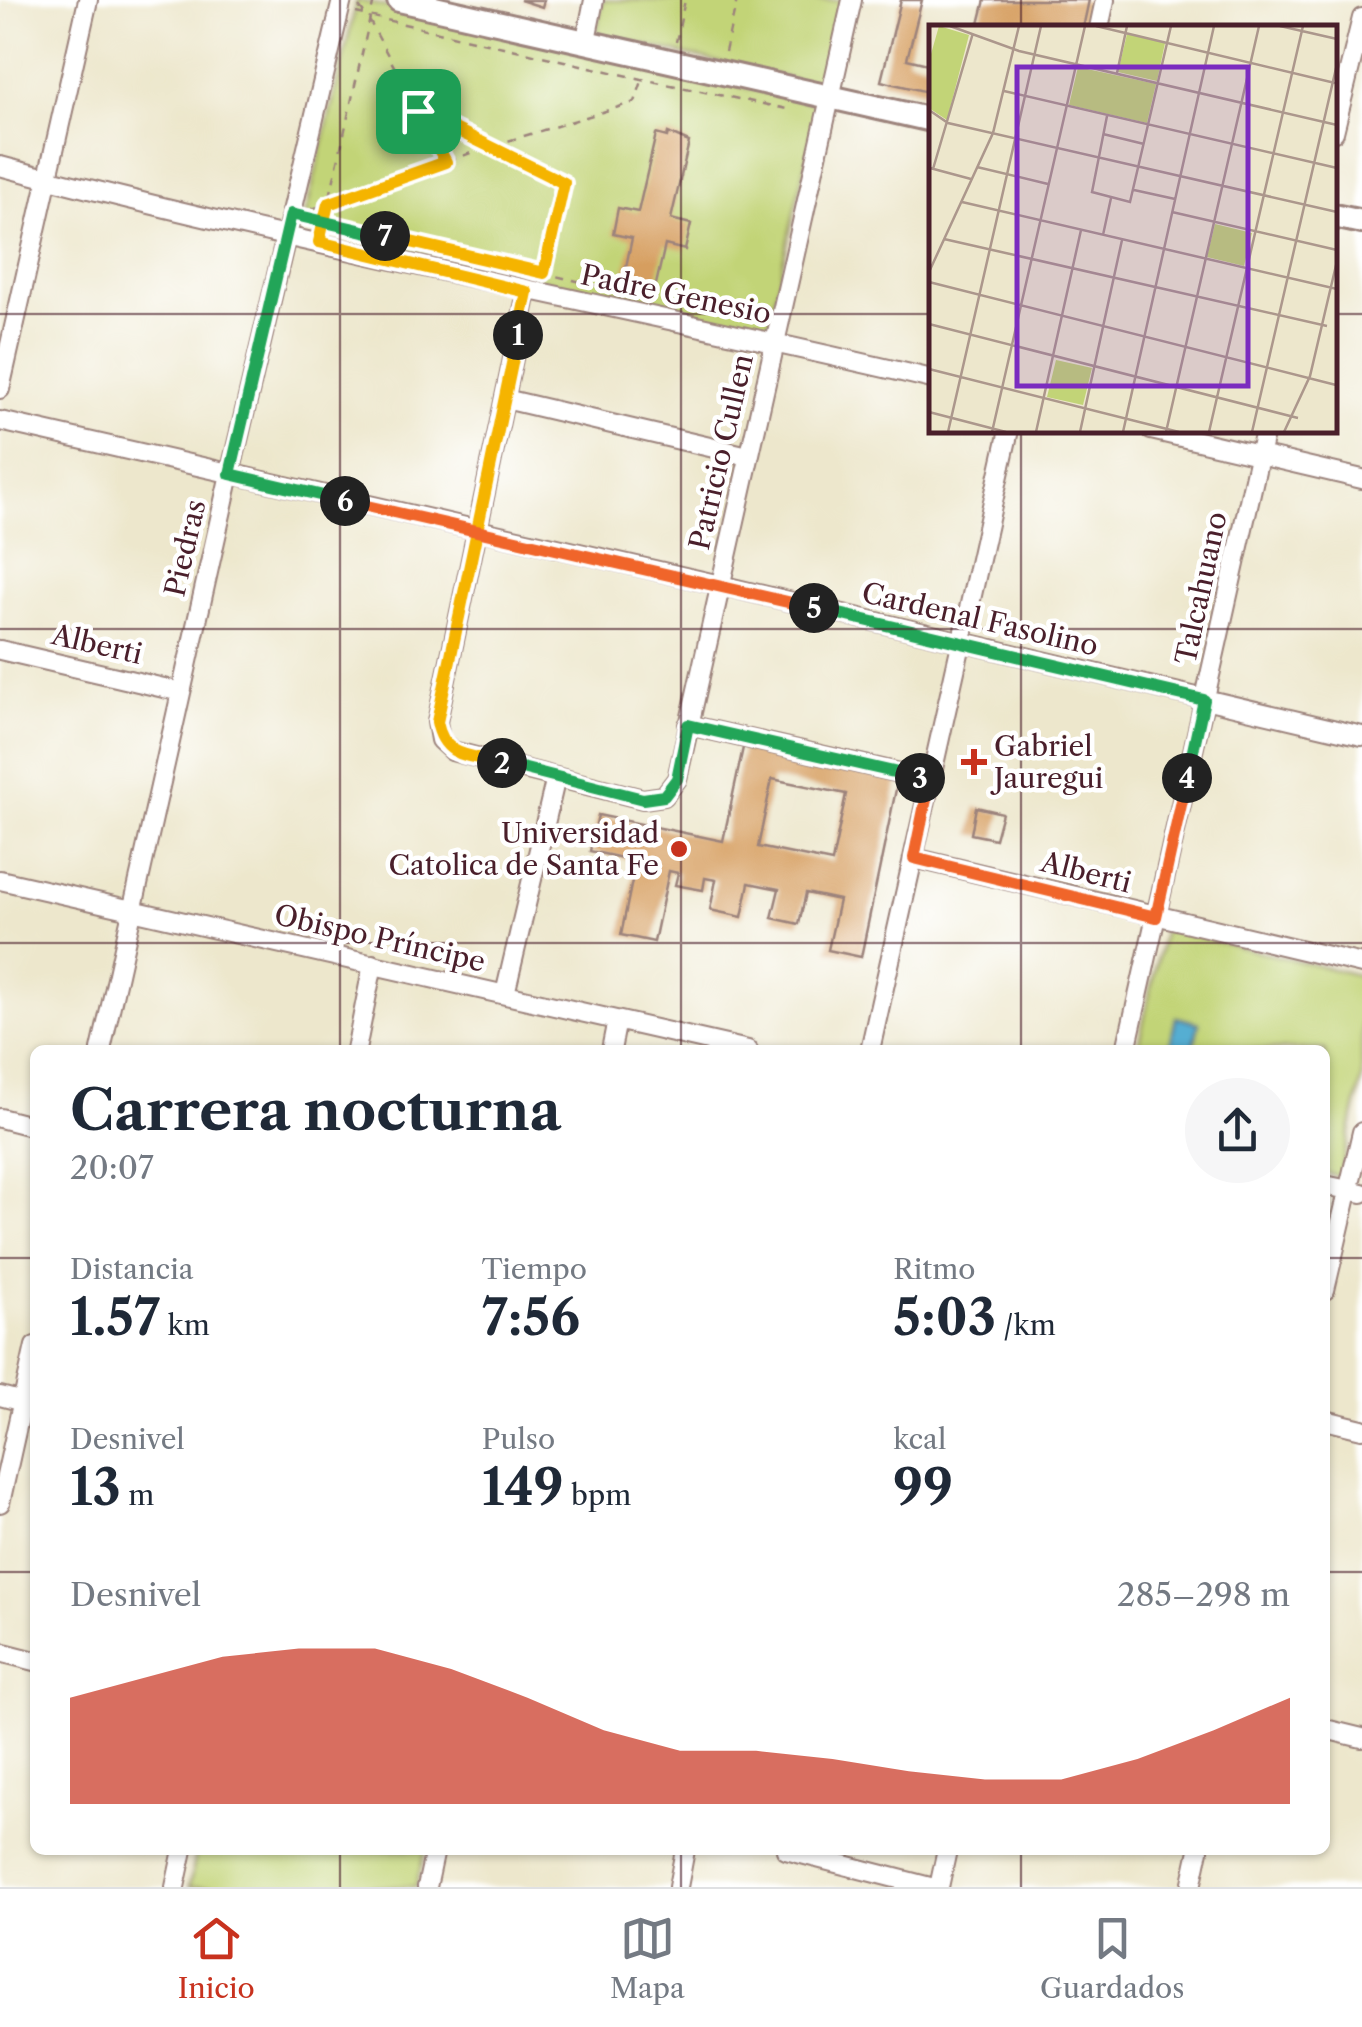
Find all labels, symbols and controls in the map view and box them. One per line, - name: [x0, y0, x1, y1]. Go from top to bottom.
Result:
- inset map: [929, 25, 1337, 432]
- pin: [376, 69, 461, 154]
- icon: arrive: [391, 84, 446, 139]
- pin: 7: [360, 211, 410, 261]
- text: 7: [378, 219, 392, 253]
- street label: Padre Genesio: [578, 257, 774, 331]
- pin: 1: [493, 310, 543, 360]
- text: 1: [512, 318, 524, 352]
- street label: Patricio Cullen: [682, 351, 760, 553]
- pin: 6: [320, 476, 370, 526]
- text: 6: [337, 484, 353, 518]
- street label: Piedras: [157, 496, 213, 600]
- street label: Talcahuano: [1168, 509, 1234, 667]
- street label: Cardenal Fasolino: [859, 575, 1101, 663]
- pin: 5: [789, 583, 839, 633]
- text: 5: [806, 591, 822, 625]
- street label: Alberti: [47, 617, 146, 671]
- place label: Gabriel Jauregui: [990, 729, 1103, 795]
- pin: 2: [477, 738, 527, 788]
- text: 2: [494, 746, 510, 780]
- marker: Gabriel Jauregui: [963, 751, 985, 773]
- pin: 3: [895, 753, 945, 803]
- pin: 4: [1162, 753, 1212, 803]
- text: 3: [912, 761, 928, 795]
- text: 4: [1179, 761, 1195, 795]
- place label: Universidad Catolica de Santa Fe: [389, 816, 659, 882]
- marker: Universidad Catolica de Santa Fe: [668, 838, 690, 860]
- street label: Alberti: [1036, 844, 1135, 900]
- street label: Obispo Príncipe: [271, 897, 489, 979]
- text: Carrera nocturna: [70, 1077, 561, 1144]
- button: share: [1185, 1078, 1290, 1183]
- text: 20:07: [70, 1148, 154, 1187]
- text: Distancia: [70, 1252, 193, 1286]
- text: Tiempo: [482, 1252, 587, 1286]
- text: Ritmo: [893, 1252, 975, 1286]
- text: 1.57: [70, 1286, 160, 1348]
- text: 7:56: [482, 1286, 580, 1348]
- text: 5:03: [893, 1286, 996, 1348]
- text: km: [160, 1308, 210, 1342]
- text: /km: [996, 1308, 1056, 1342]
- text: Desnivel: [70, 1422, 185, 1456]
- text: Pulso: [482, 1422, 555, 1456]
- text: kcal: [893, 1422, 946, 1456]
- text: 13: [70, 1456, 121, 1518]
- text: 149: [482, 1456, 564, 1518]
- text: 99: [893, 1456, 953, 1518]
- text: m: [121, 1478, 154, 1512]
- text: bpm: [564, 1478, 631, 1512]
- text: Desnivel: [70, 1575, 201, 1614]
- text: 285–298 m: [1117, 1575, 1290, 1614]
- tab: Inicio: [178, 1911, 255, 2005]
- tab: Mapa: [610, 1911, 685, 2005]
- tab: Guardados: [1040, 1911, 1184, 2005]

